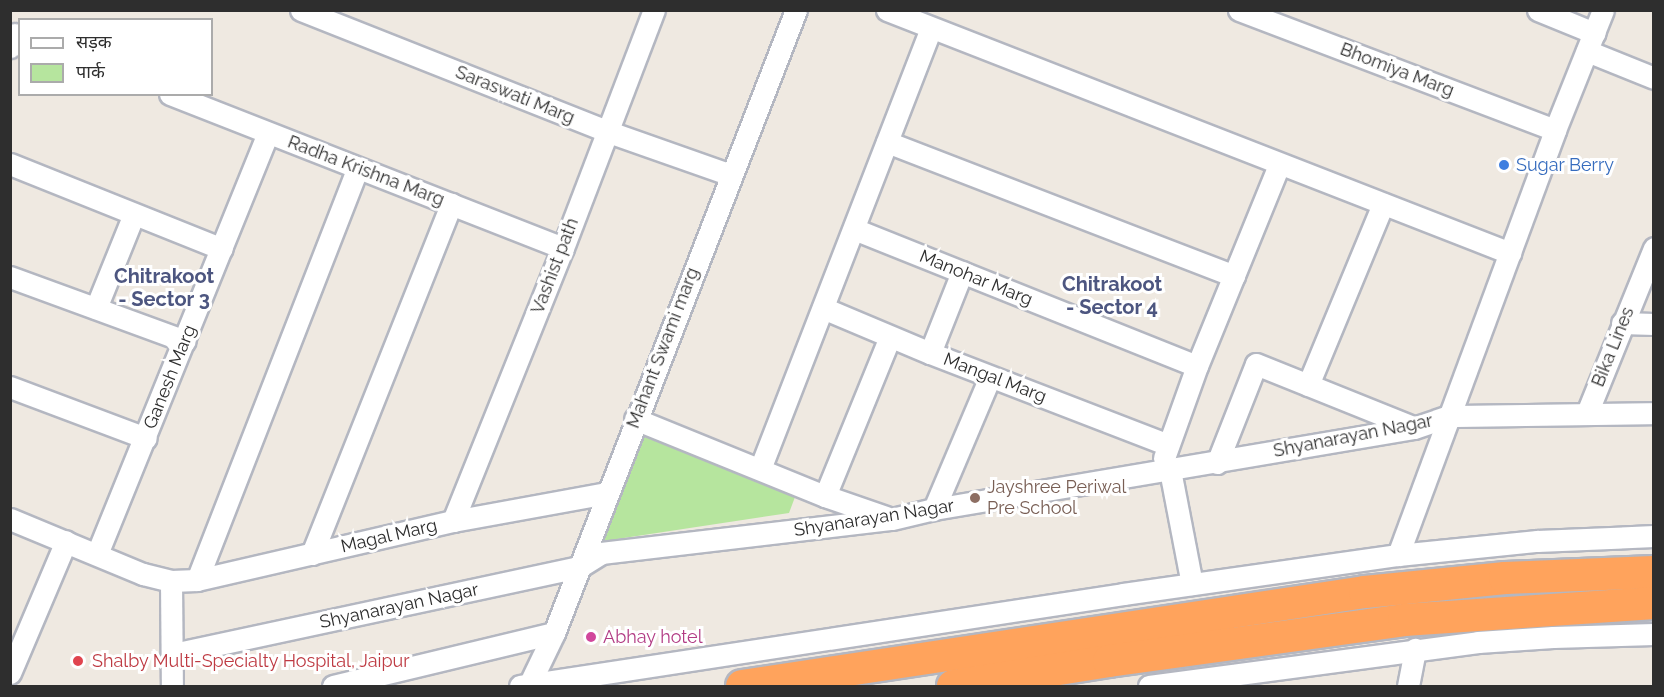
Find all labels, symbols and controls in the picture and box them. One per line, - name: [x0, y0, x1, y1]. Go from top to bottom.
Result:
- legend: [18, 18, 213, 96]
- text: सड़क: [76, 31, 112, 52]
- street label: Bhomiya Marg: [1337, 38, 1457, 102]
- text: पार्क: [76, 61, 105, 82]
- street label: Saraswati Marg: [452, 61, 578, 129]
- street label: Radha Krishna Marg: [285, 131, 447, 211]
- place label: Sugar Berry: [1516, 154, 1614, 176]
- marker: Sugar Berry: [1497, 158, 1511, 172]
- street label: Vashist path: [527, 215, 583, 317]
- street label: Manohar Marg: [916, 245, 1036, 311]
- district label: Chitrakoot - Sector 3: [114, 265, 214, 312]
- street label: Mahant Swami marg: [622, 265, 704, 431]
- district label: Chitrakoot - Sector 4: [1062, 273, 1162, 320]
- street label: Bika Lines: [1587, 304, 1639, 390]
- street label: Ganesh Marg: [139, 322, 201, 432]
- street label: Mangal Marg: [940, 348, 1050, 408]
- street label: Shyanarayan Nagar: [1271, 410, 1435, 462]
- place label: Jayshree Periwal Pre School: [987, 477, 1126, 520]
- marker: Jayshree Periwal Pre School: [968, 491, 982, 505]
- street label: Shyanarayan Nagar: [792, 495, 956, 541]
- street label: Magal Marg: [339, 514, 439, 558]
- street label: Shyanarayan Nagar: [318, 579, 480, 633]
- place label: Abhay hotel: [603, 626, 703, 648]
- marker: Abhay hotel: [584, 630, 598, 644]
- place label: Shalby Multi-Specialty Hospital, Jaipur: [92, 650, 411, 672]
- marker: Shalby Multi-Specialty Hospital, Jaipur: [69, 652, 87, 670]

